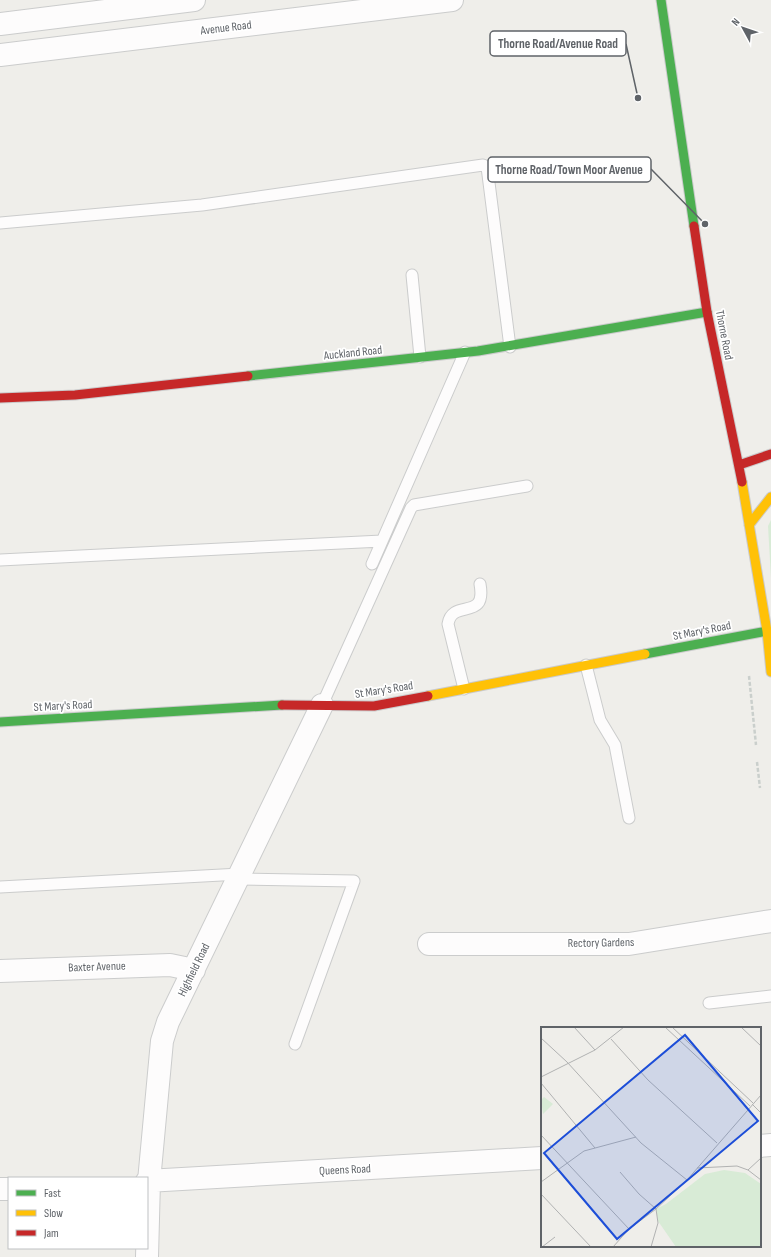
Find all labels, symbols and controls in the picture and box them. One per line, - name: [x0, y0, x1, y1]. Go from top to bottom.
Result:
- north arrow: [723, 8, 763, 48]
- text: N: [729, 15, 743, 28]
- street label: Avenue Road: [199, 17, 252, 39]
- callout: Thorne Road/Avenue Road: [490, 31, 626, 56]
- text: Thorne Road/Avenue Road: [498, 36, 618, 52]
- callout: Thorne Road/Town Moor Avenue: [488, 157, 651, 182]
- text: Thorne Road/Town Moor Avenue: [495, 162, 643, 178]
- street label: Thorne Road: [712, 309, 736, 361]
- street label: Auckland Road: [322, 342, 383, 364]
- street label: St Mary's Road: [672, 618, 732, 644]
- street label: St Mary's Road: [354, 678, 414, 702]
- street label: St Mary's Road: [33, 697, 93, 715]
- street label: Rectory Gardens: [568, 935, 634, 951]
- street label: Highfield Road: [175, 941, 213, 999]
- street label: Baxter Avenue: [68, 958, 126, 975]
- inset map: [541, 1027, 761, 1247]
- street label: Queens Road: [319, 1161, 371, 1179]
- legend: [8, 1177, 148, 1249]
- text: Fast: [44, 1186, 61, 1201]
- text: Slow: [44, 1206, 63, 1221]
- text: Jam: [43, 1226, 59, 1241]

